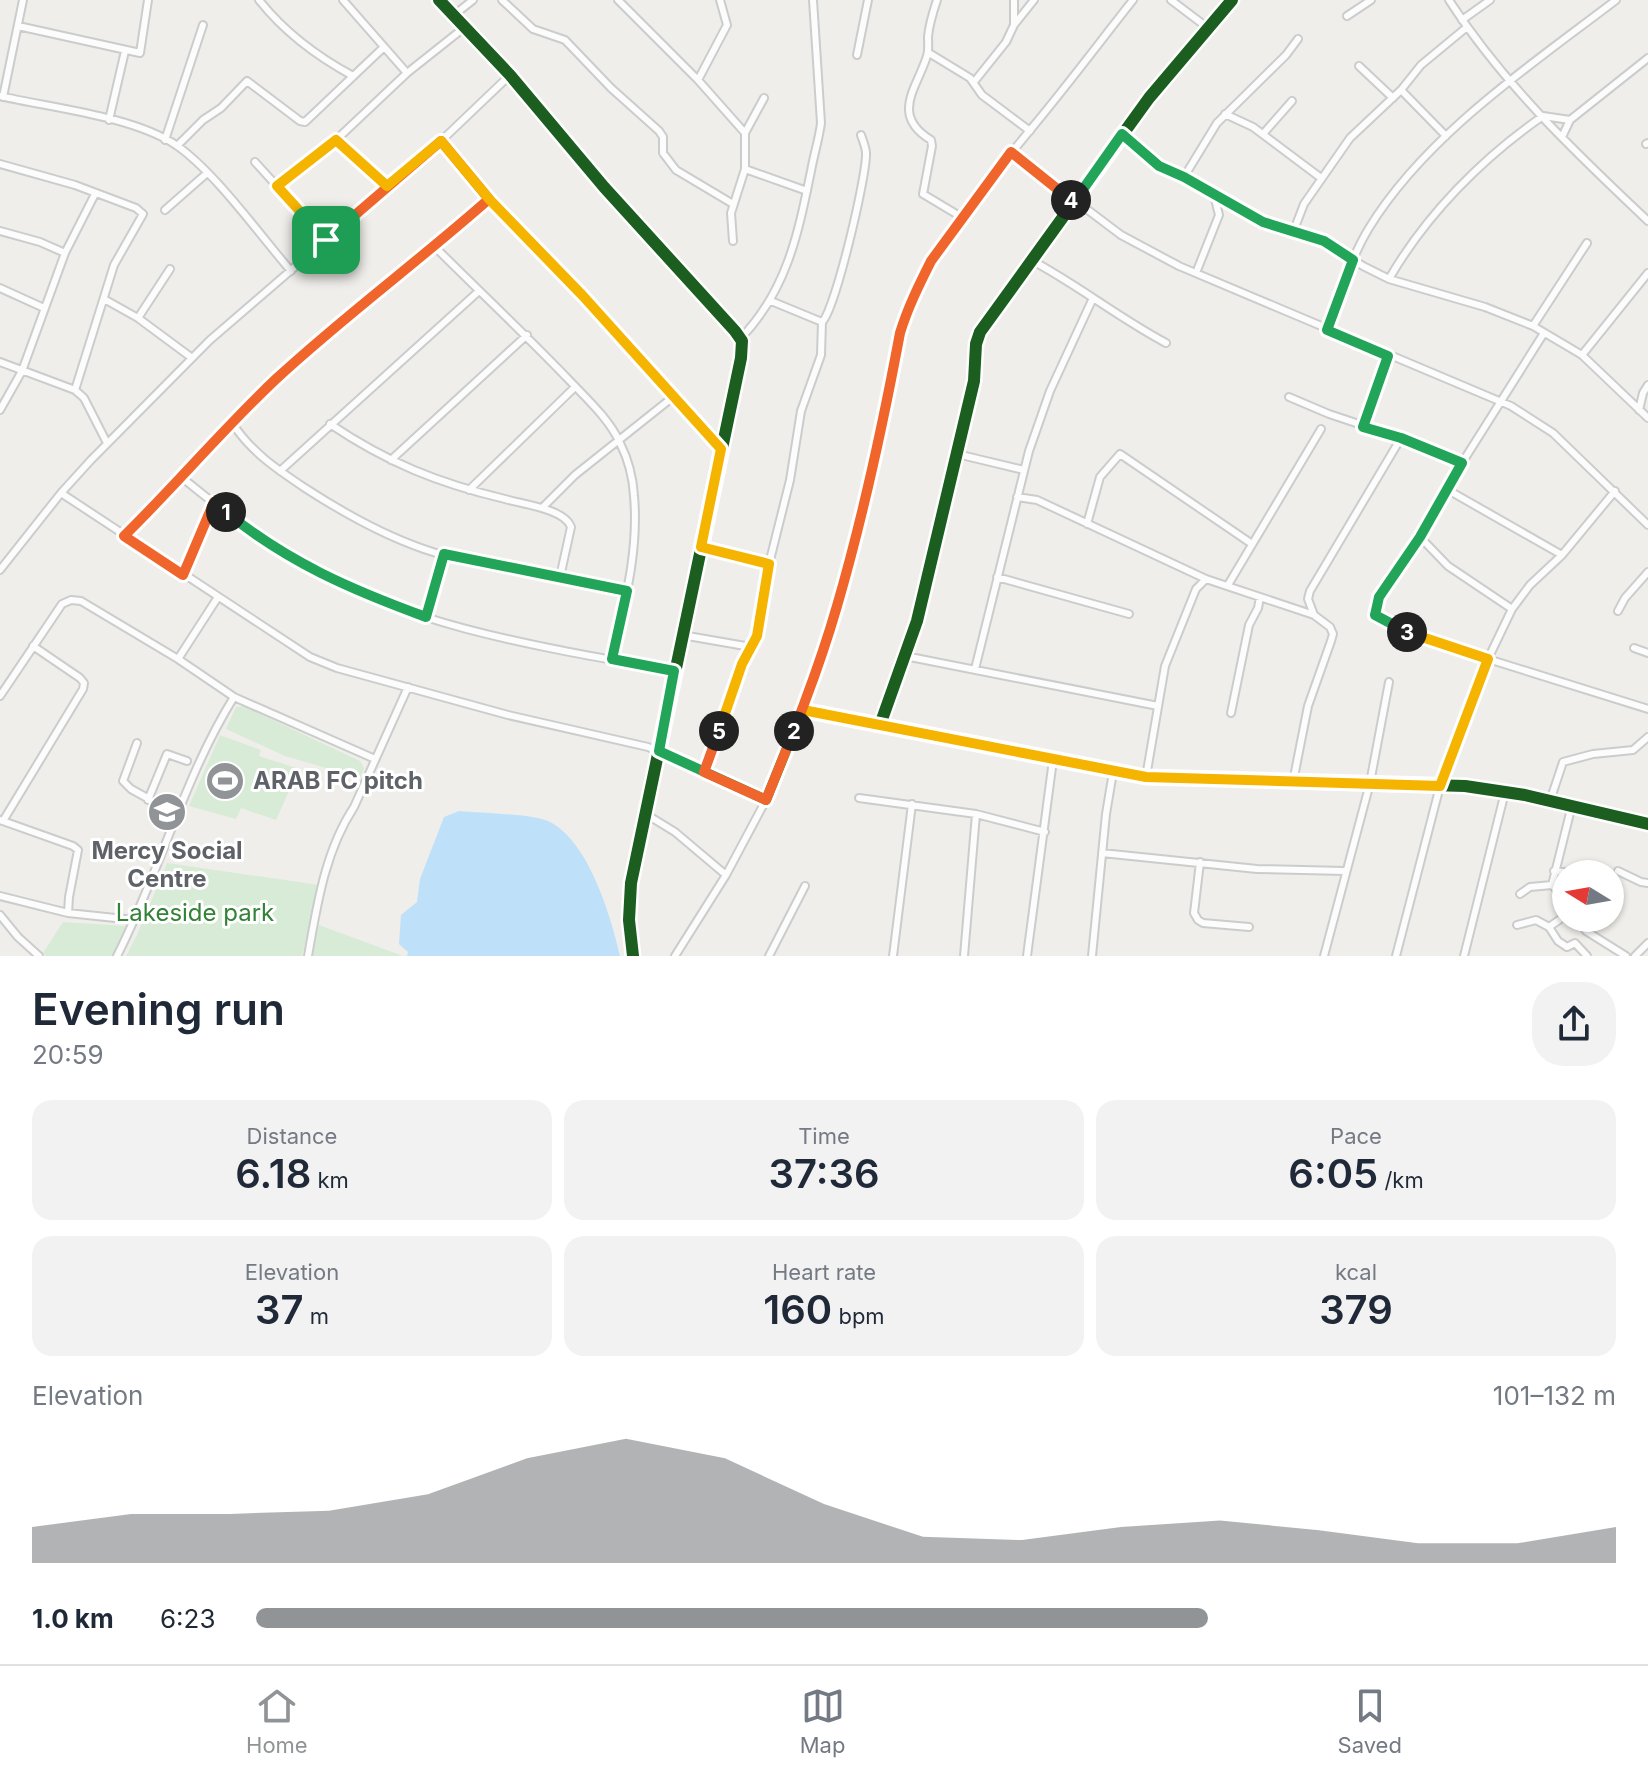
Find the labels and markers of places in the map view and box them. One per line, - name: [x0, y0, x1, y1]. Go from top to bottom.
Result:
- pin: 4: [1051, 180, 1091, 220]
- pin: [292, 206, 360, 274]
- pin: 1: [206, 492, 246, 532]
- pin: 3: [1387, 612, 1427, 652]
- pin: 5: [699, 711, 739, 751]
- pin: 2: [774, 711, 814, 751]
- sports icon: ARAB FC pitch: [204, 760, 246, 802]
- place label: ARAB FC pitch: [253, 766, 423, 795]
- school or university icon: Mercy Social Centre: [146, 791, 188, 833]
- place label: Mercy Social Centre: [91, 836, 243, 893]

